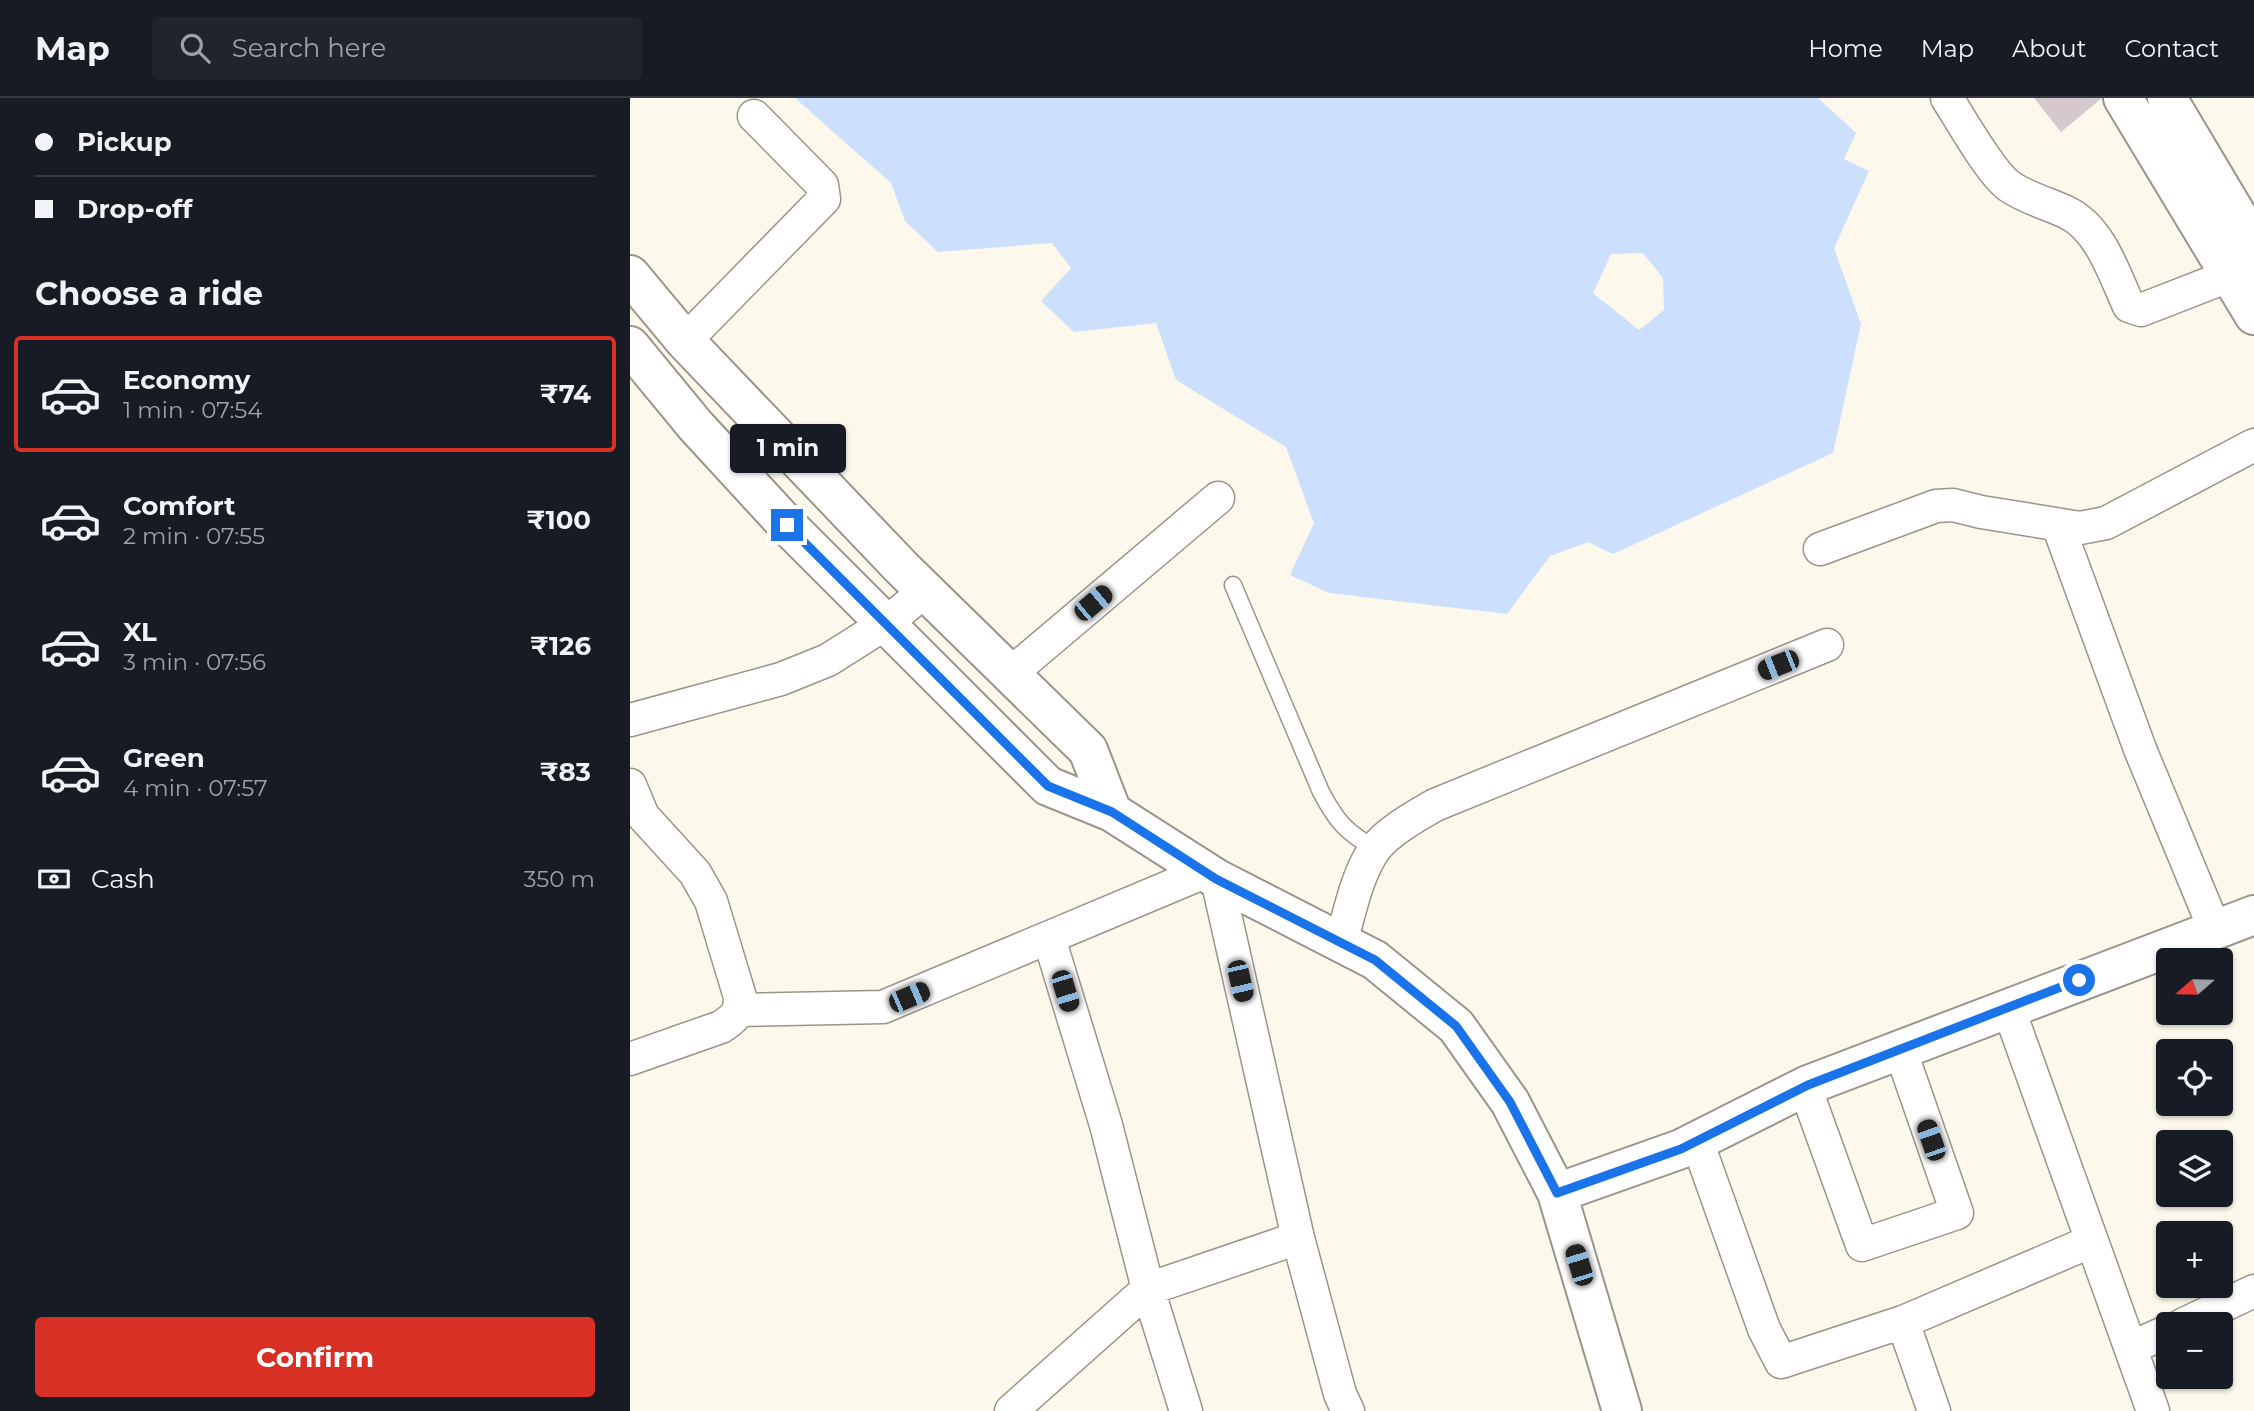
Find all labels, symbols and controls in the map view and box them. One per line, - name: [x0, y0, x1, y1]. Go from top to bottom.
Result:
- search box: [152, 17, 642, 80]
- text: Map: [35, 28, 110, 68]
- icon: search: [176, 29, 214, 67]
- text: Search here: [232, 32, 386, 64]
- text: Home: [1808, 34, 1883, 63]
- text: Map: [1921, 34, 1974, 63]
- text: About: [2012, 34, 2086, 63]
- text: Contact: [2124, 34, 2219, 63]
- text: Pickup: [77, 126, 172, 158]
- text: Drop-off: [77, 193, 192, 225]
- text: Choose a ride: [35, 274, 263, 313]
- icon: car: [39, 363, 102, 426]
- text: Economy: [123, 364, 250, 396]
- text: ₹74: [540, 378, 591, 410]
- text: 1 min · 07:54: [123, 396, 263, 424]
- callout: 1 min: [729, 424, 845, 472]
- text: 1 min: [757, 434, 819, 462]
- icon: car: [39, 489, 102, 552]
- text: Comfort: [123, 490, 235, 522]
- text: ₹100: [527, 504, 591, 536]
- route end: [771, 509, 803, 541]
- text: 2 min · 07:55: [123, 522, 265, 550]
- car: [1071, 581, 1116, 625]
- icon: car: [39, 615, 102, 678]
- text: XL: [123, 616, 157, 648]
- text: ₹126: [530, 630, 591, 662]
- car: [1755, 647, 1802, 683]
- text: 3 min · 07:56: [123, 648, 266, 676]
- icon: car: [39, 741, 102, 804]
- text: Green: [123, 742, 205, 774]
- text: ₹83: [540, 756, 591, 788]
- text: 4 min · 07:57: [123, 774, 267, 802]
- icon: cash: [35, 860, 73, 898]
- text: Cash: [91, 863, 155, 895]
- text: 350 m: [524, 865, 595, 893]
- north arrow: [2156, 948, 2233, 1026]
- map controls: [2156, 948, 2233, 1389]
- car: [1226, 958, 1255, 1004]
- route start: [2063, 964, 2095, 996]
- car: [1049, 968, 1082, 1014]
- car: [886, 979, 933, 1015]
- button: locate: [2156, 1039, 2233, 1116]
- car: [1915, 1117, 1948, 1163]
- button: layers: [2156, 1130, 2233, 1207]
- button: +: [2156, 1221, 2233, 1298]
- car: [1563, 1242, 1596, 1288]
- button: −: [2156, 1312, 2233, 1389]
- button: Confirm: [35, 1317, 595, 1397]

